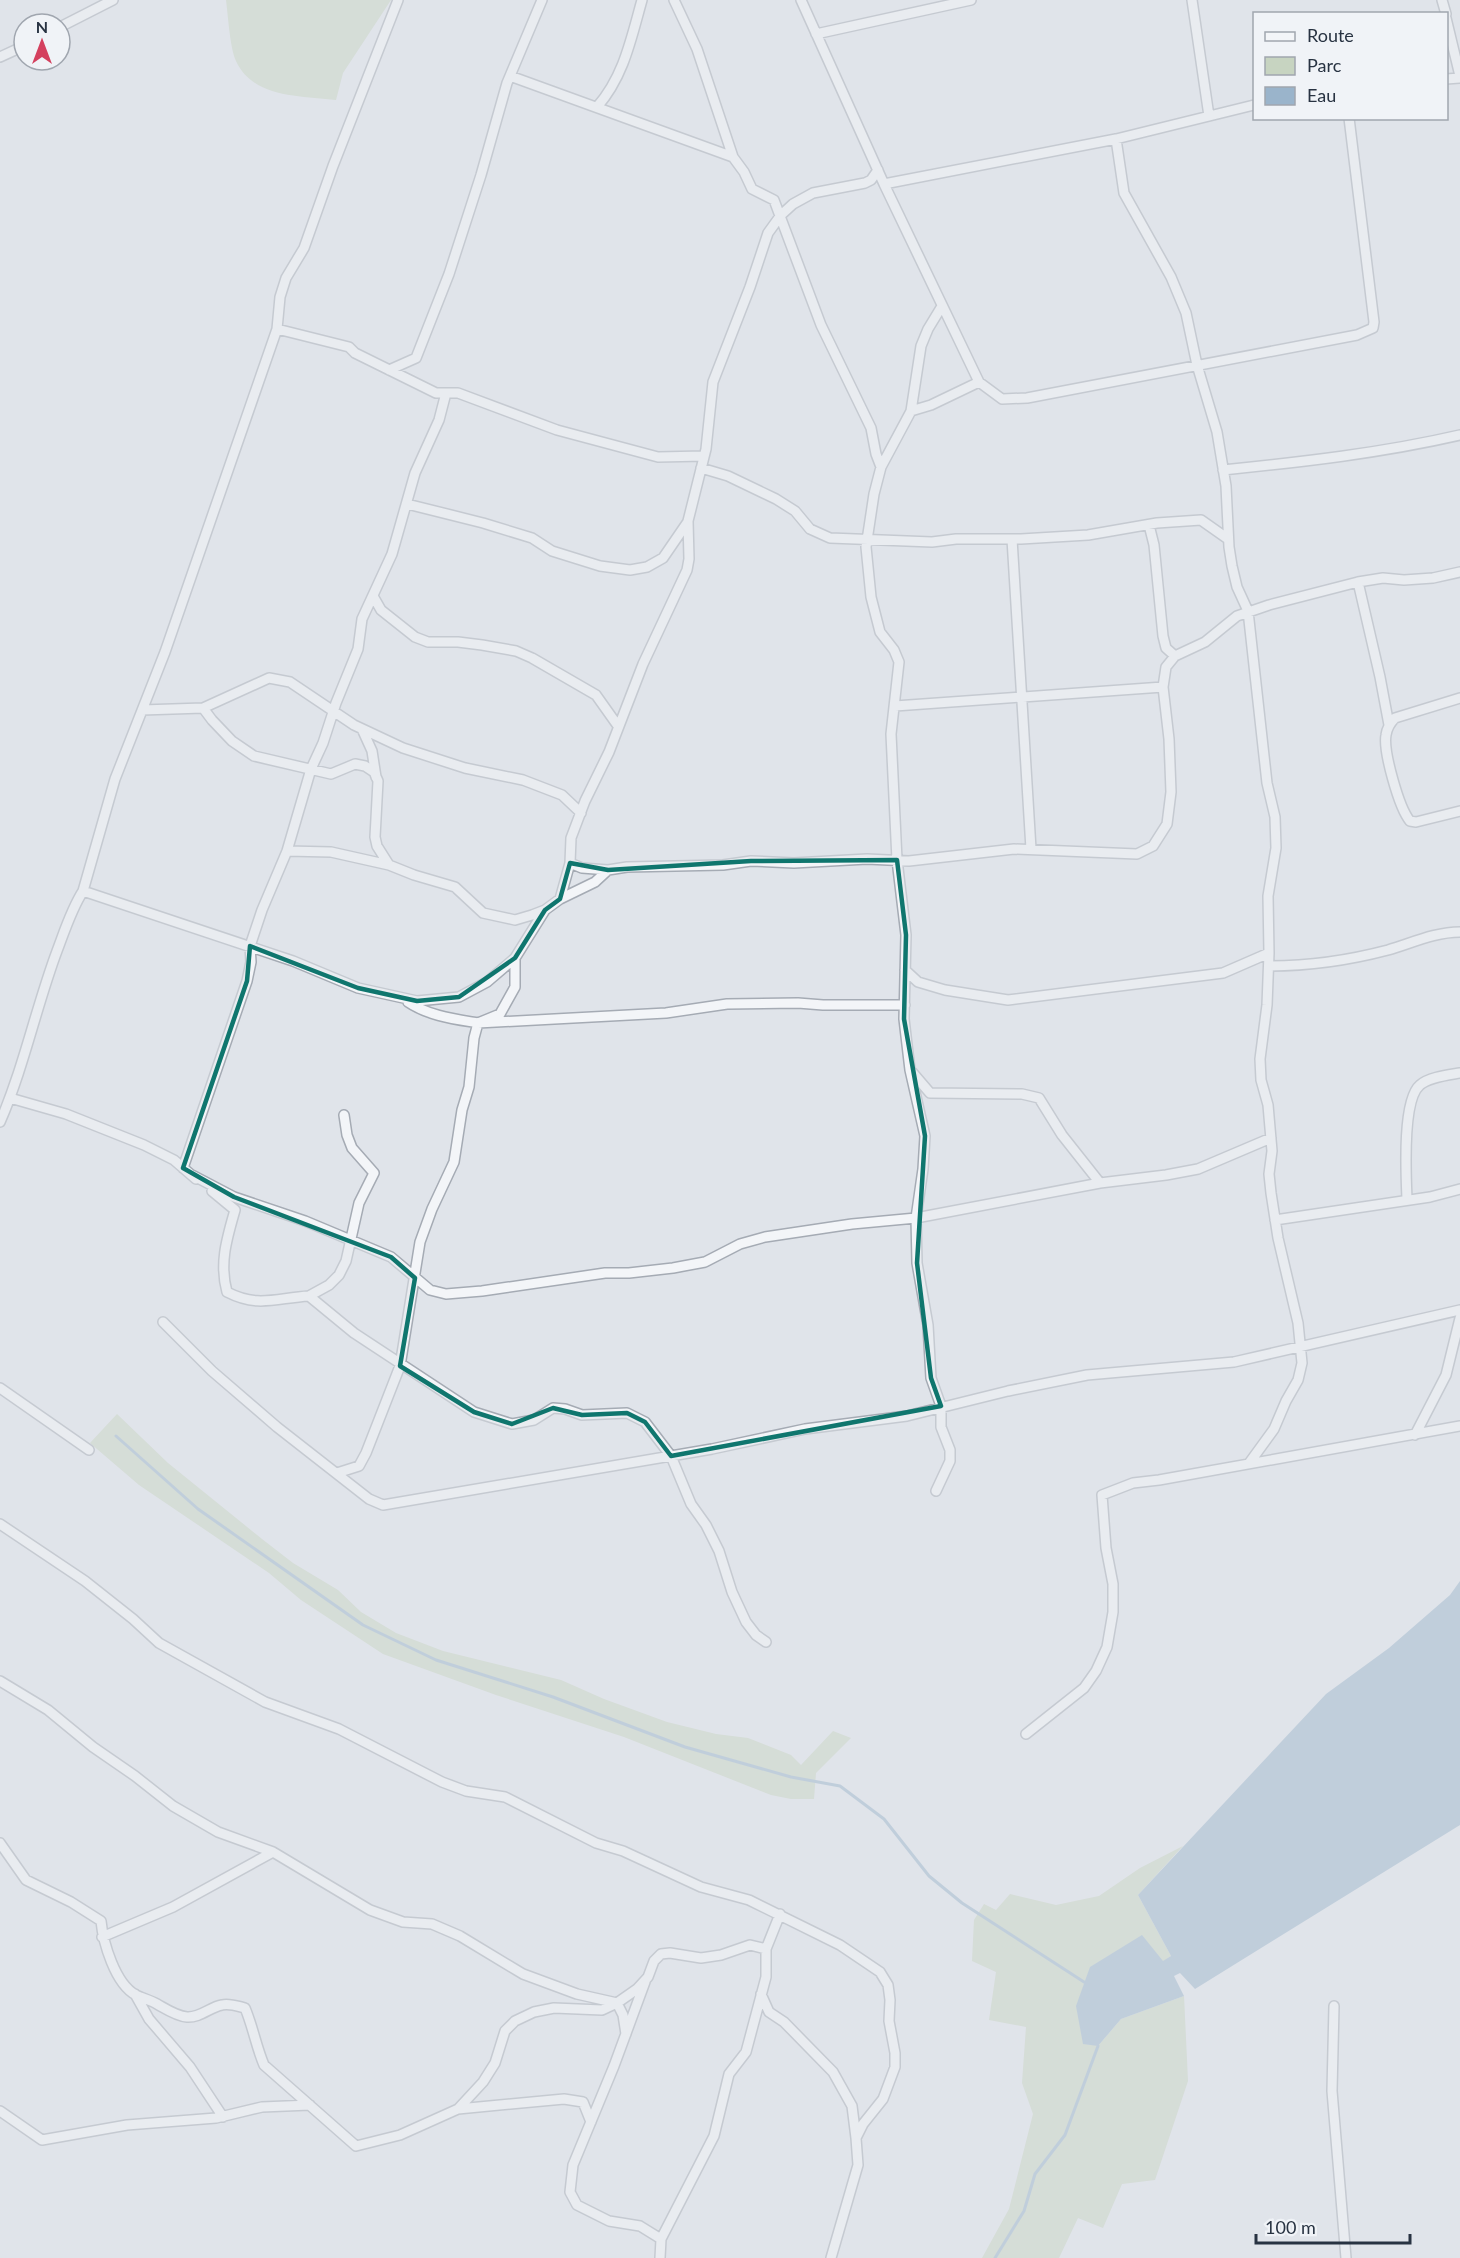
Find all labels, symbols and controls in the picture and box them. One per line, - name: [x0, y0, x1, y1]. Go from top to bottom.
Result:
- north arrow: [12, 12, 72, 72]
- legend: [1253, 12, 1448, 120]
- text: N: [36, 17, 48, 36]
- text: Route: [1307, 24, 1354, 46]
- text: Parc: [1307, 54, 1342, 76]
- text: Eau: [1307, 84, 1336, 106]
- scale bar: [1256, 2207, 1410, 2245]
- text: 100 m: [1265, 2216, 1316, 2238]

